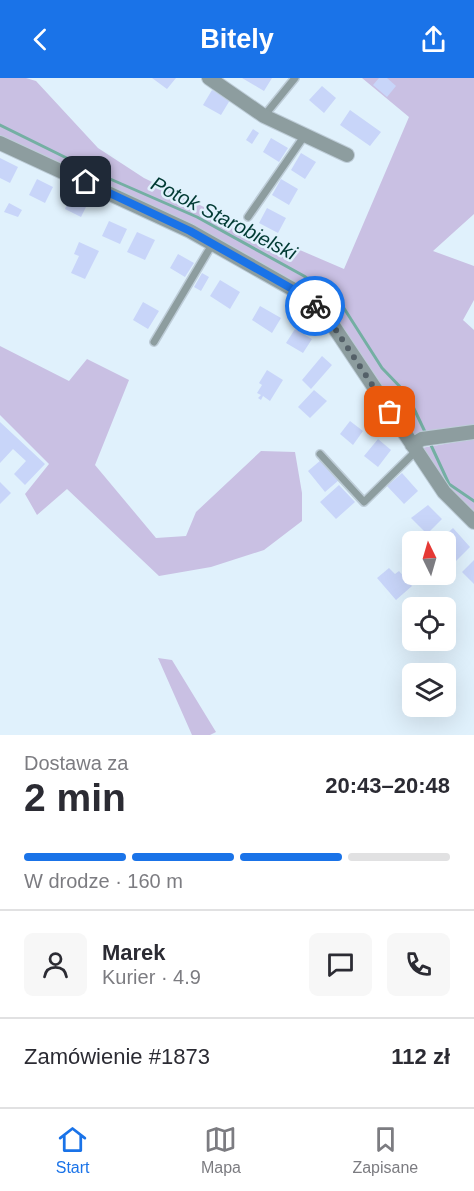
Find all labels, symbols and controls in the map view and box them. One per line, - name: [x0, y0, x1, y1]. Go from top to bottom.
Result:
- icon: back: [24, 23, 57, 56]
- icon: share: [417, 23, 450, 56]
- text: Bitely: [200, 24, 274, 54]
- pin: [60, 156, 111, 207]
- icon: home: [69, 165, 102, 198]
- water label: Potok Starobielski: [148, 172, 301, 264]
- courier: [285, 276, 345, 336]
- icon: bike: [299, 290, 332, 323]
- pin: [364, 386, 415, 437]
- icon: bag: [373, 395, 406, 428]
- north arrow: [402, 531, 456, 585]
- map controls: [402, 531, 456, 717]
- button: locate: [402, 597, 456, 651]
- button: layers: [402, 663, 456, 717]
- text: Dostawa za: [24, 752, 129, 774]
- text: 20:43–20:48: [325, 773, 450, 798]
- text: 2 min: [24, 776, 126, 819]
- text: W drodze · 160 m: [24, 870, 183, 892]
- button: person: [24, 933, 87, 996]
- button: chat: [309, 933, 372, 996]
- button: phone: [387, 933, 450, 996]
- text: Marek: [102, 940, 166, 965]
- text: Kurier · 4.9: [102, 966, 201, 988]
- text: Zamówienie #1873: [24, 1044, 210, 1069]
- text: 112 zł: [391, 1044, 450, 1069]
- tab: Start: [56, 1123, 90, 1177]
- tab: Mapa: [201, 1123, 241, 1177]
- tab: Zapisane: [352, 1123, 418, 1177]

